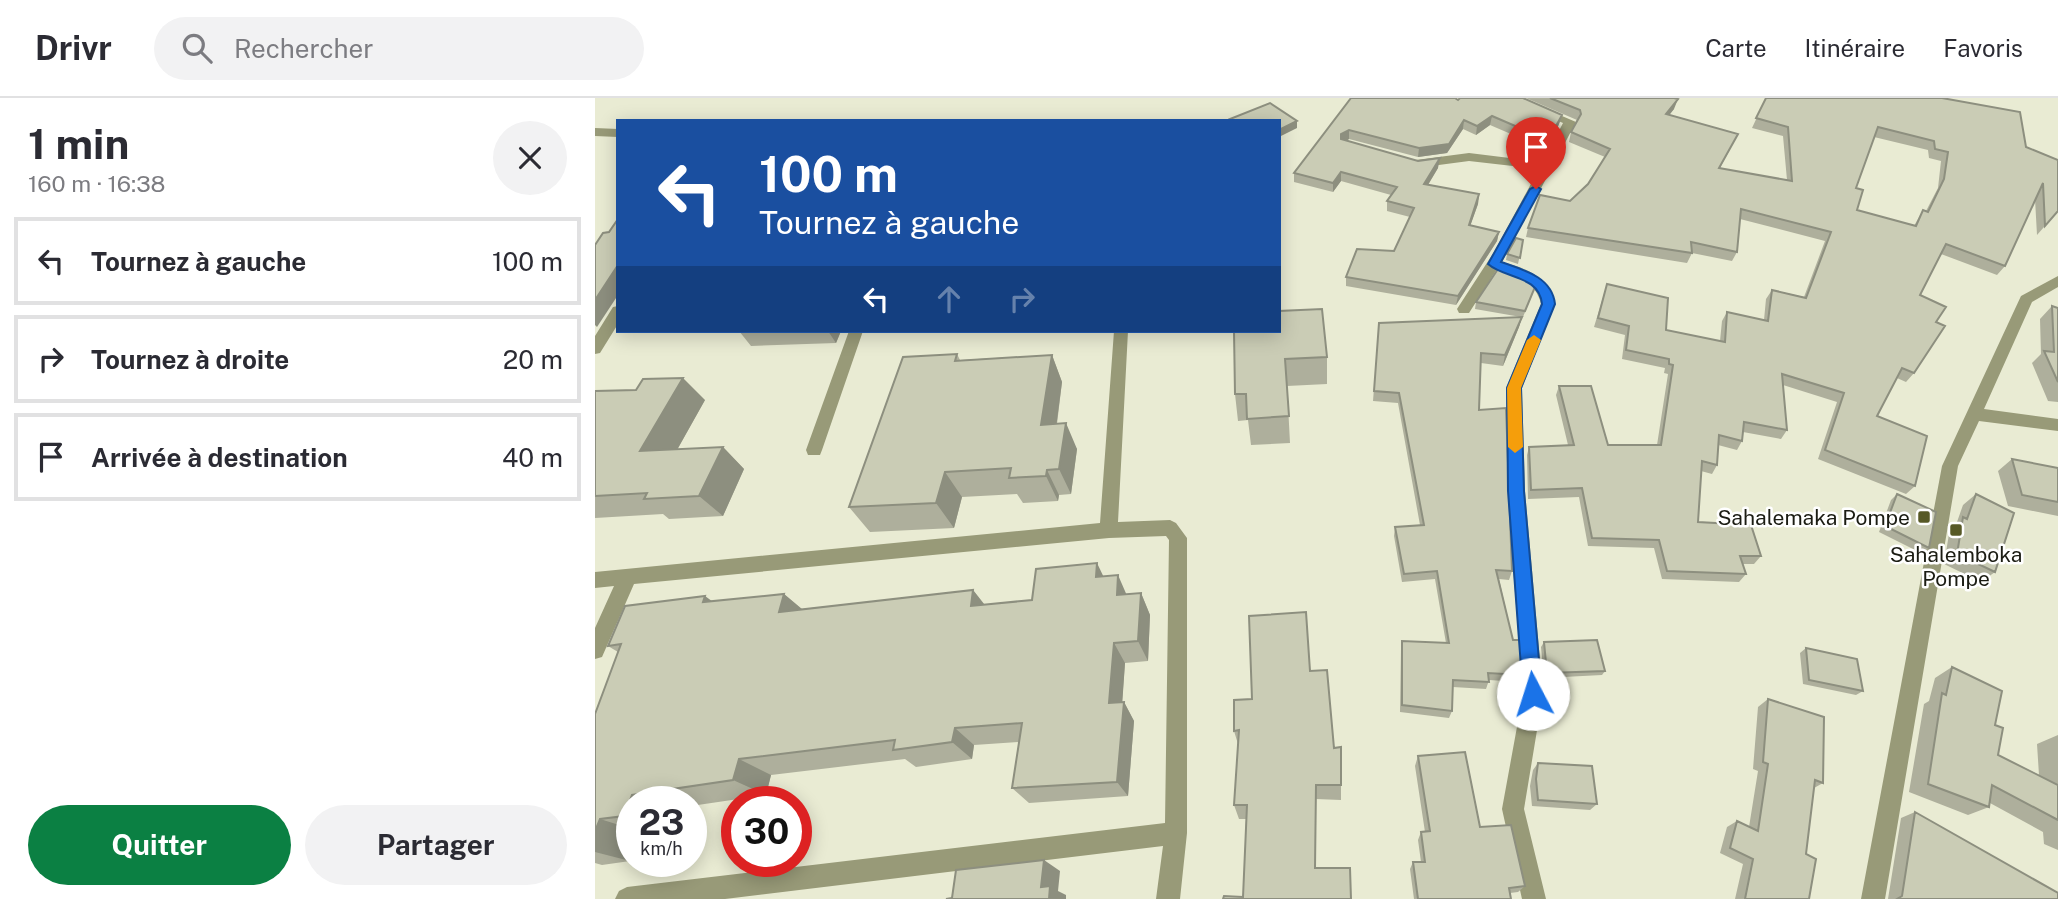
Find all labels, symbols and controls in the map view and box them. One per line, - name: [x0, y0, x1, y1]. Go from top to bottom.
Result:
- search box: [154, 17, 644, 80]
- text: Drivr: [35, 29, 112, 67]
- icon: search: [178, 29, 216, 67]
- text: Rechercher: [234, 33, 373, 64]
- text: Carte: [1705, 34, 1767, 62]
- text: Itinéraire: [1805, 34, 1905, 62]
- text: Favoris: [1943, 34, 2023, 62]
- pin: [1506, 117, 1566, 189]
- text: 1 min: [28, 119, 129, 168]
- button: close: [493, 121, 567, 195]
- icon: arrive: [1517, 128, 1555, 166]
- text: 100 m: [759, 145, 898, 203]
- icon: left: [644, 147, 735, 238]
- text: 160 m · 16:38: [28, 170, 166, 197]
- text: Tournez à gauche: [759, 204, 1019, 241]
- icon: left: [32, 242, 70, 280]
- text: Tournez à gauche: [91, 246, 306, 277]
- text: 100 m: [492, 246, 563, 277]
- icon: left: [857, 280, 895, 318]
- icon: ahead: [930, 280, 968, 318]
- icon: right: [1003, 280, 1041, 318]
- icon: right: [32, 340, 70, 378]
- text: Tournez à droite: [91, 344, 289, 375]
- text: 20 m: [503, 344, 563, 375]
- icon: arrive: [32, 438, 70, 476]
- text: Arrivée à destination: [91, 442, 348, 473]
- text: 40 m: [502, 442, 563, 473]
- place label: Sahalemaka Pompe: [1717, 505, 1910, 530]
- marker: Sahalemaka Pompe: [1916, 509, 1932, 525]
- marker: Sahalemboka Pompe: [1948, 522, 1964, 538]
- place label: Sahalemboka Pompe: [1890, 542, 2022, 591]
- position arrow: [1496, 657, 1570, 731]
- speed limit sign: 30: [721, 786, 812, 877]
- text: 23: [639, 802, 684, 843]
- button: Quitter: [28, 805, 291, 885]
- button: Partager: [305, 805, 567, 885]
- text: km/h: [640, 838, 683, 859]

